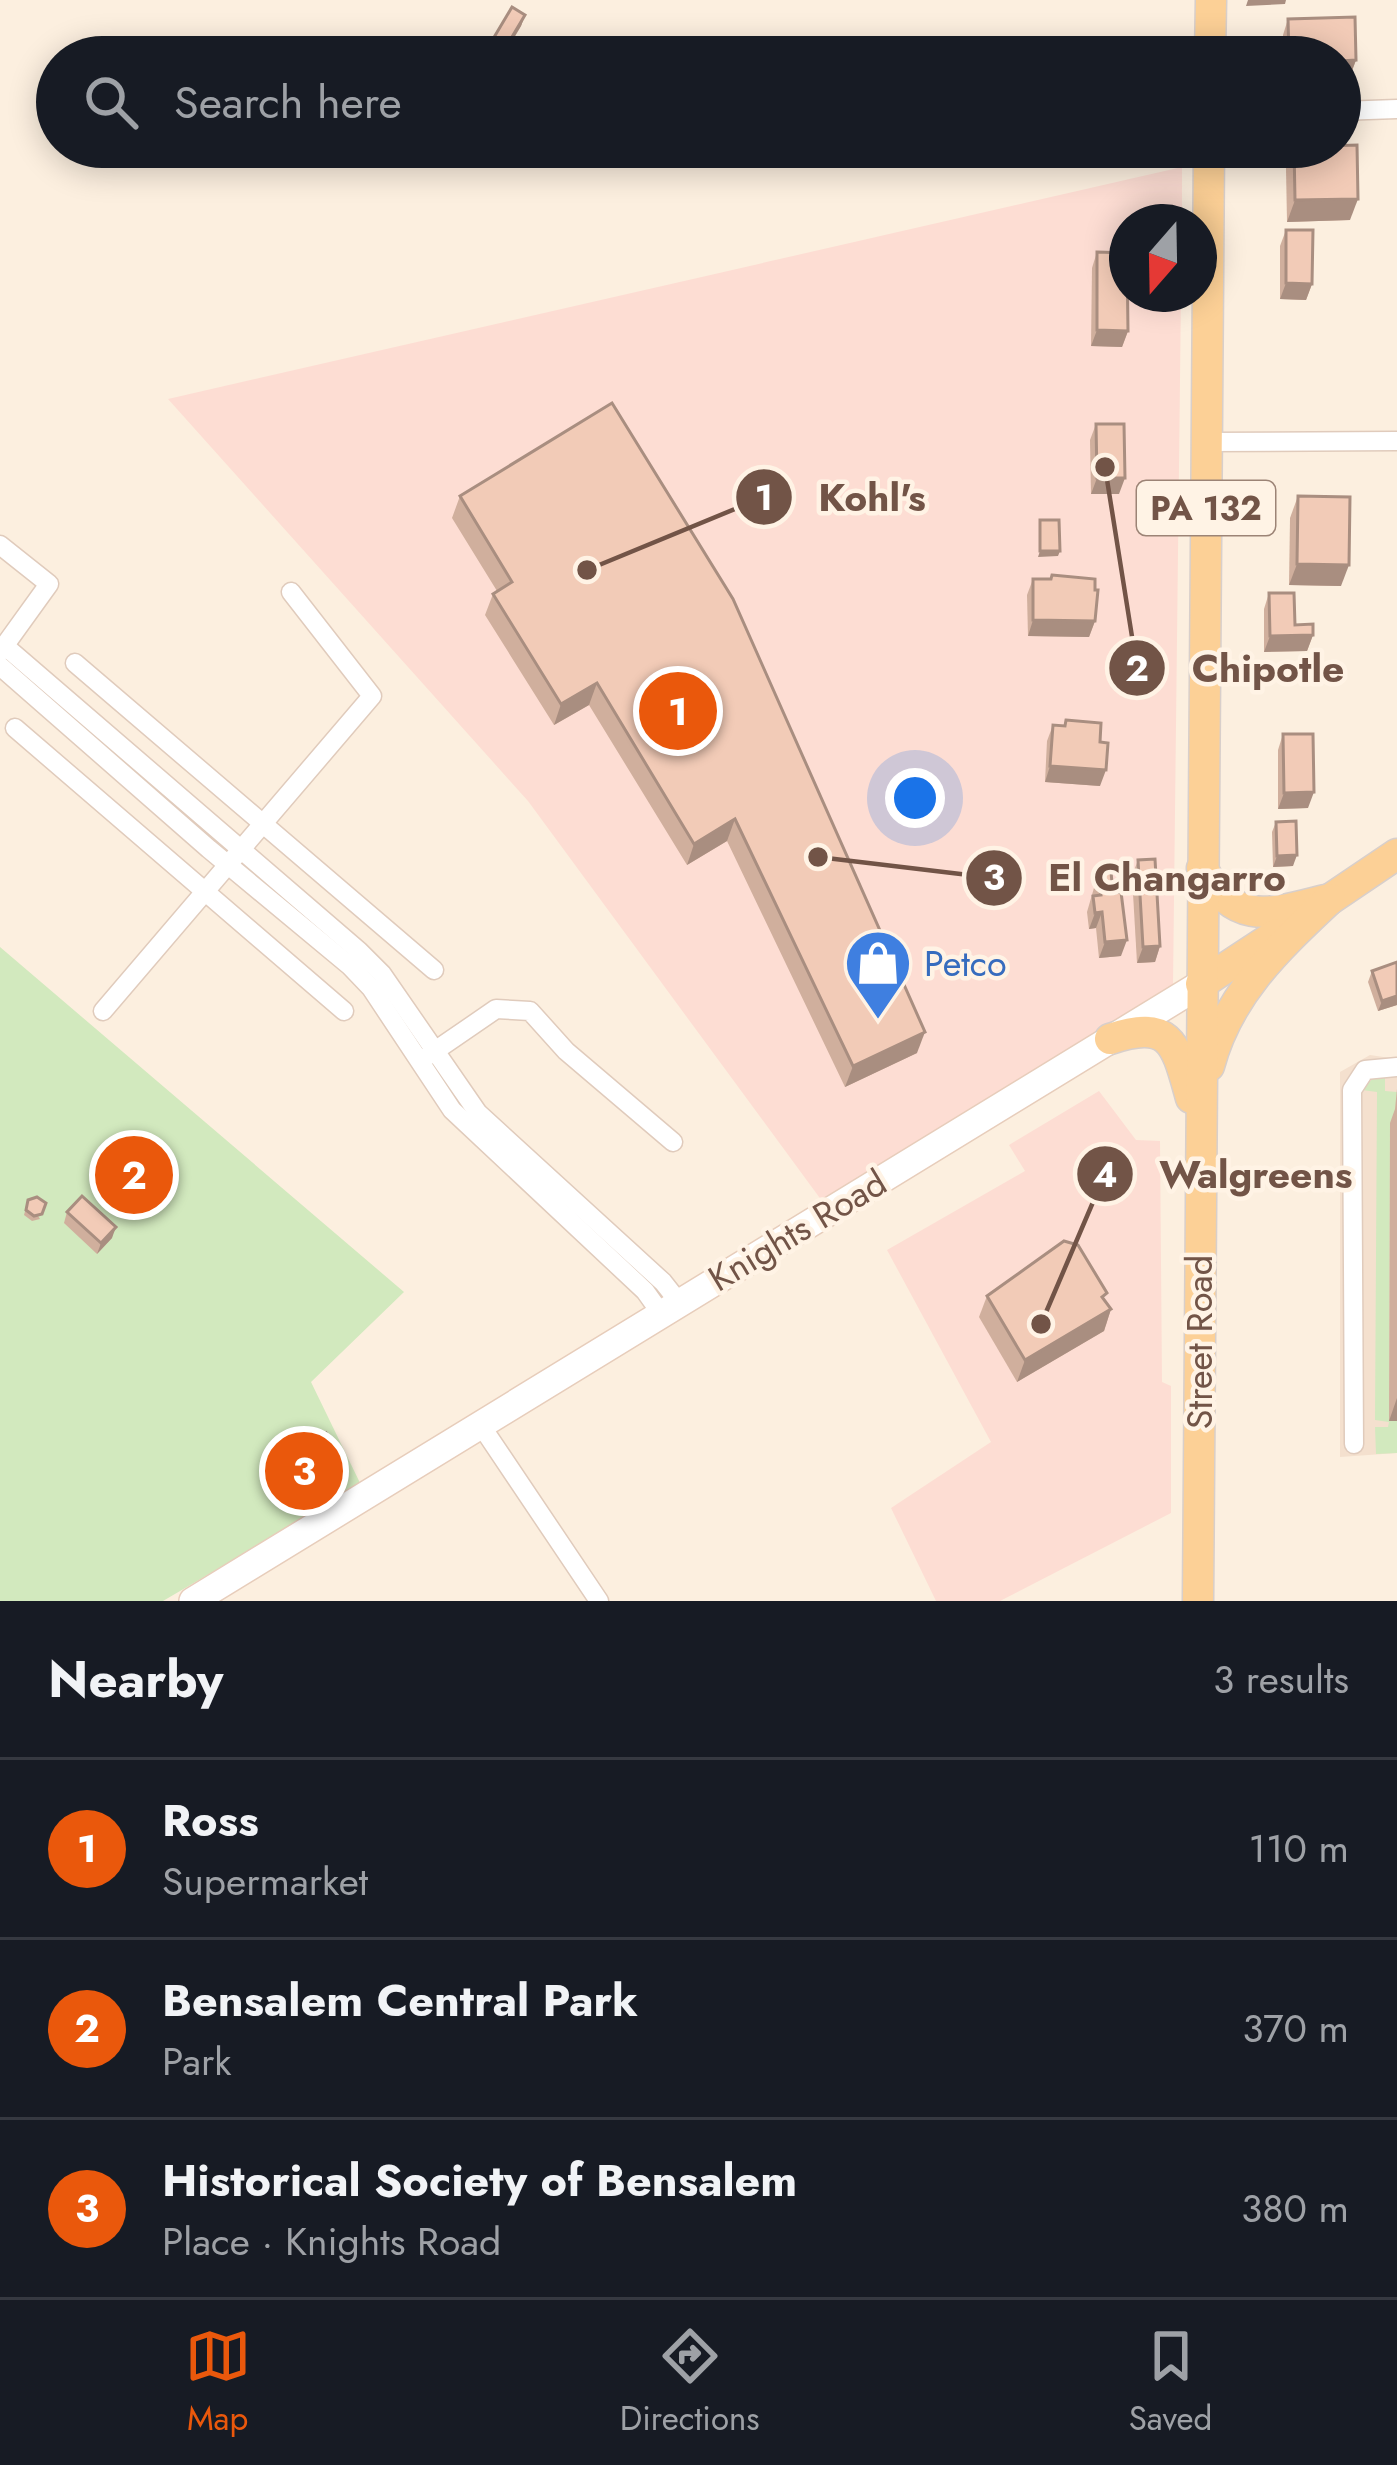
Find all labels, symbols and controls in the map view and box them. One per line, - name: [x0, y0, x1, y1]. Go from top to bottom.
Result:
- search box: [36, 36, 1361, 168]
- icon: search: [78, 69, 144, 135]
- text: Search here: [174, 70, 402, 135]
- north arrow: [1109, 204, 1217, 312]
- callout: Kohl's: [734, 460, 949, 535]
- text: Kohl's: [818, 469, 926, 526]
- text: 1: [755, 471, 773, 523]
- road number: PA 132: [1137, 481, 1275, 535]
- callout: Chipotle: [1107, 631, 1368, 706]
- text: Chipotle: [1192, 640, 1344, 697]
- text: 2: [1125, 642, 1149, 694]
- pin: 1: [639, 666, 717, 756]
- your location: [885, 768, 945, 828]
- callout: El Changarro: [964, 840, 1310, 915]
- text: El Changarro: [1048, 849, 1286, 906]
- text: 3: [983, 851, 1005, 903]
- shop icon: Petco: [843, 928, 913, 1022]
- place label: Petco: [924, 937, 1007, 989]
- pin: 2: [95, 1130, 173, 1220]
- callout: Walgreens: [1075, 1137, 1376, 1212]
- text: Walgreens: [1159, 1146, 1353, 1203]
- text: 4: [1092, 1148, 1118, 1200]
- street label: Knights Road: [698, 1156, 896, 1304]
- street label: Street Road: [1173, 1255, 1225, 1429]
- pin: 3: [265, 1426, 343, 1516]
- text: Nearby: [48, 1642, 223, 1716]
- text: 3 results: [1213, 1651, 1349, 1708]
- text: Ross: [162, 1788, 259, 1853]
- text: 1: [77, 1820, 97, 1877]
- text: 110 m: [1248, 1820, 1349, 1877]
- text: Supermarket: [162, 1853, 368, 1910]
- text: Bensalem Central Park: [162, 1968, 638, 2033]
- text: 2: [74, 2000, 100, 2057]
- text: 370 m: [1242, 2000, 1349, 2057]
- text: Park: [162, 2033, 232, 2090]
- text: Historical Society of Bensalem: [162, 2148, 797, 2213]
- text: 3: [75, 2180, 99, 2237]
- text: 380 m: [1241, 2180, 1349, 2237]
- text: Place · Knights Road: [162, 2213, 501, 2270]
- tab: Map: [185, 2323, 251, 2442]
- tab: Directions: [620, 2323, 760, 2442]
- tab: Saved: [1129, 2323, 1212, 2442]

